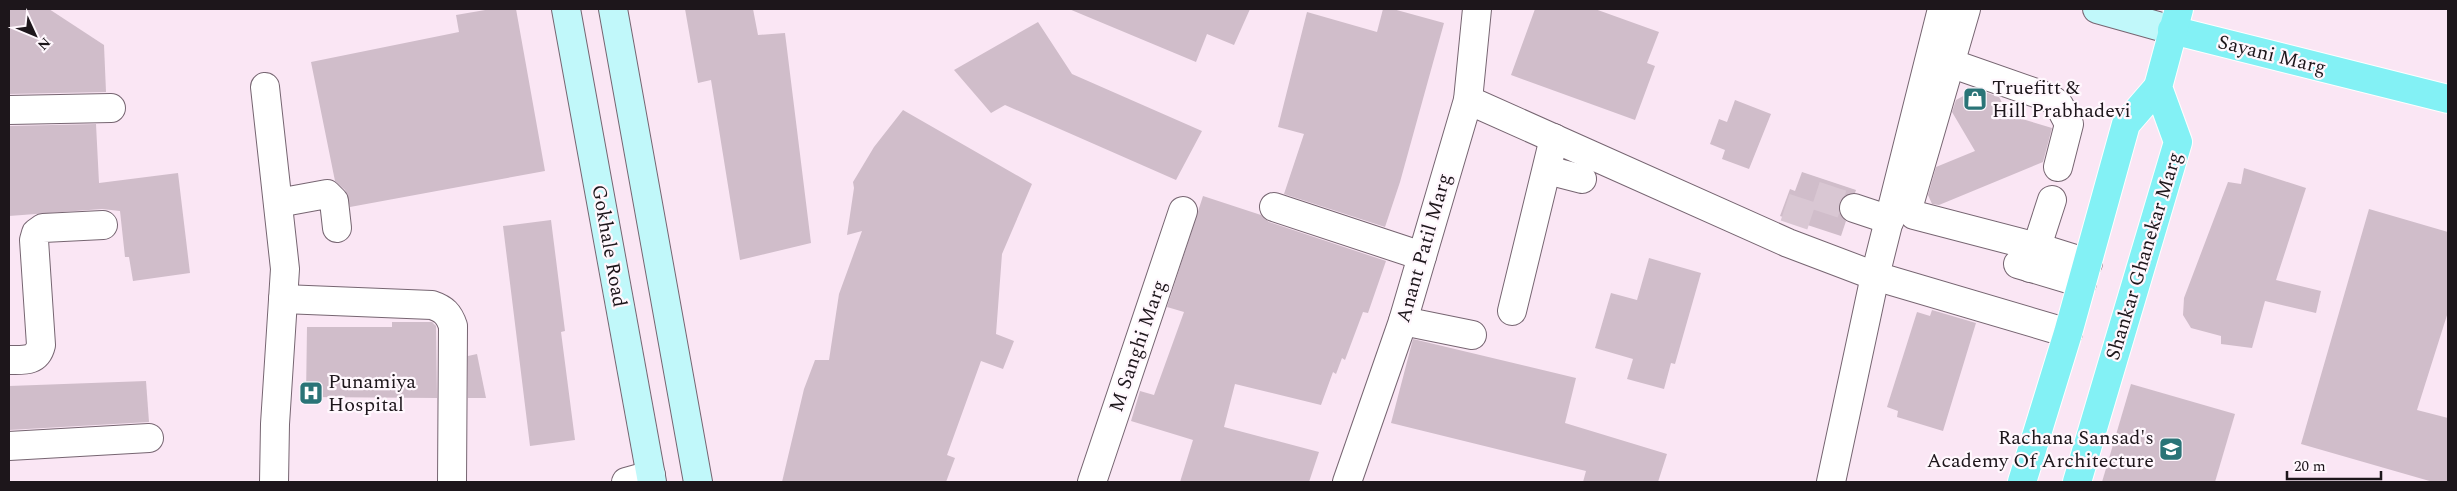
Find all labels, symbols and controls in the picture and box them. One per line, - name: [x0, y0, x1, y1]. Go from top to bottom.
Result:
- north arrow: [10, 10, 60, 60]
- street label: Sayani Marg: [2215, 27, 2329, 83]
- text: N: [32, 32, 56, 55]
- place label: Truefitt & Hill Prabhadevi: [1992, 73, 2131, 126]
- shop icon: Truefitt & Hill Prabhadevi: [1962, 86, 1988, 112]
- street label: Shankar Ghanekar Marg: [2098, 148, 2190, 364]
- street label: Anant Patil Marg: [1388, 170, 1460, 326]
- street label: Gokhale Road: [583, 182, 635, 310]
- street label: M Sanghi Marg: [1101, 276, 1175, 416]
- place label: Punamiya Hospital: [328, 367, 416, 420]
- hospital icon: Punamiya Hospital: [298, 380, 324, 406]
- place label: Rachana Sansad's Academy Of Architecture: [1927, 423, 2154, 476]
- school or university icon: Rachana Sansad's Academy Of Architecture: [2158, 436, 2184, 462]
- scale bar: [2287, 448, 2381, 480]
- text: 20 m: [2294, 455, 2326, 478]

